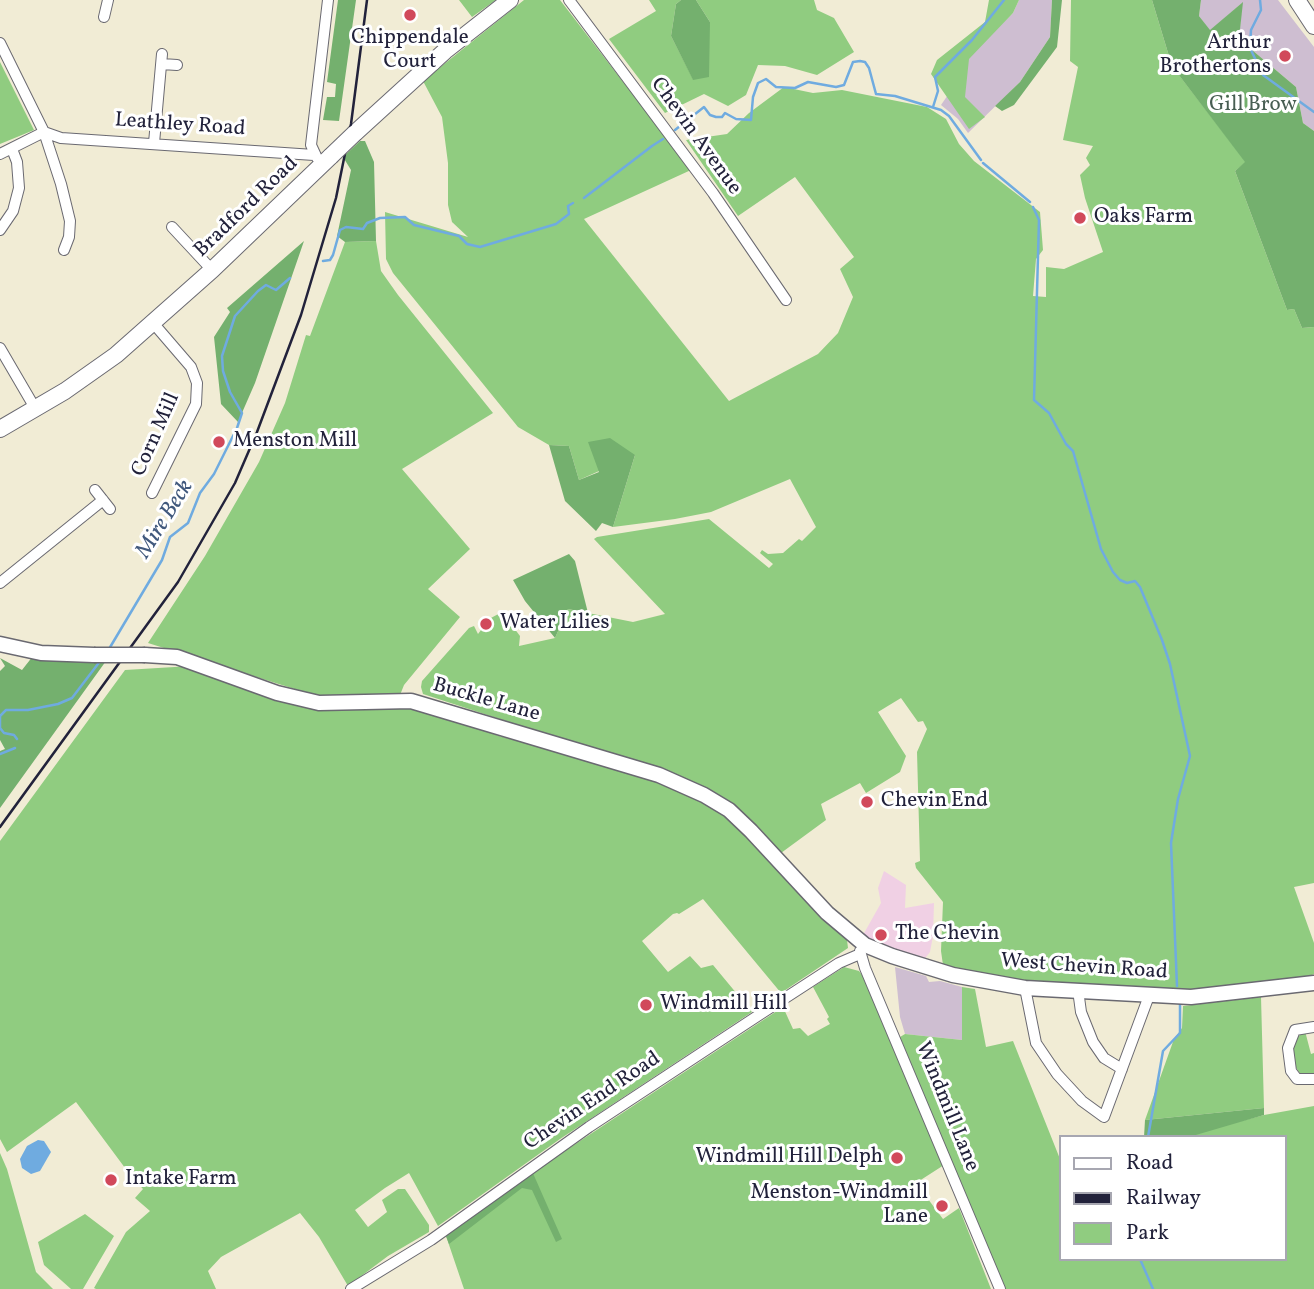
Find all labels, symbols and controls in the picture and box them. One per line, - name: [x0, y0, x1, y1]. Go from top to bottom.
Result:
- marker: Chippendale Court: [402, 7, 418, 23]
- place label: Chippendale Court: [351, 26, 469, 76]
- place label: Arthur Brothertons: [1159, 31, 1271, 81]
- marker: Arthur Brothertons: [1277, 48, 1293, 64]
- street label: Chevin Avenue: [644, 73, 746, 201]
- park label: Gill Brow: [1209, 93, 1297, 119]
- street label: Leathley Road: [114, 109, 246, 143]
- street label: Bradford Road: [190, 152, 304, 264]
- place label: Oaks Farm: [1094, 205, 1193, 231]
- marker: Oaks Farm: [1072, 210, 1088, 226]
- street label: Corn Mill: [127, 389, 187, 481]
- place label: Menston Mill: [233, 429, 357, 455]
- marker: Menston Mill: [211, 434, 227, 450]
- water label: Mire Beck: [131, 476, 201, 564]
- place label: Water Lilies: [500, 611, 609, 637]
- marker: Water Lilies: [478, 616, 494, 632]
- street label: Buckle Lane: [429, 674, 543, 728]
- place label: Chevin End: [881, 789, 988, 815]
- marker: Chevin End: [859, 794, 875, 810]
- place label: The Chevin: [895, 922, 999, 948]
- marker: The Chevin: [873, 927, 889, 943]
- street label: West Chevin Road: [1000, 950, 1168, 986]
- place label: Windmill Hill: [660, 992, 787, 1018]
- marker: Windmill Hill: [638, 997, 654, 1013]
- street label: Windmill Lane: [909, 1039, 983, 1175]
- street label: Chevin End Road: [520, 1047, 666, 1157]
- legend: [1058, 1135, 1286, 1261]
- place label: Windmill Hill Delph: [695, 1145, 883, 1171]
- text: Road: [1126, 1149, 1173, 1178]
- marker: Windmill Hill Delph: [889, 1150, 905, 1166]
- place label: Intake Farm: [125, 1167, 237, 1193]
- marker: Intake Farm: [103, 1172, 119, 1188]
- place label: Menston-Windmill Lane: [751, 1181, 928, 1231]
- text: Railway: [1126, 1184, 1201, 1213]
- marker: Menston-Windmill Lane: [934, 1198, 950, 1214]
- text: Park: [1126, 1219, 1169, 1248]

